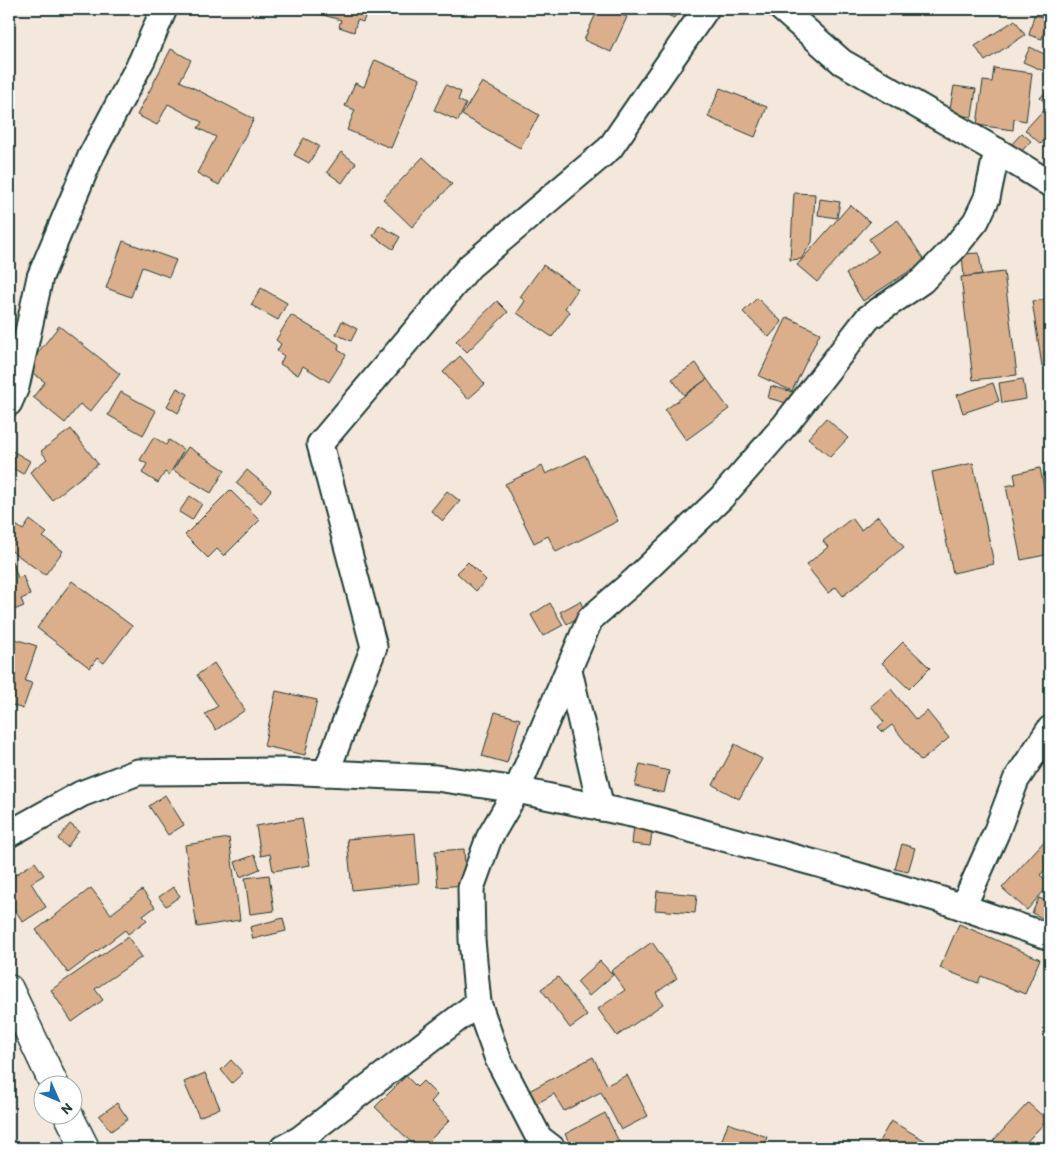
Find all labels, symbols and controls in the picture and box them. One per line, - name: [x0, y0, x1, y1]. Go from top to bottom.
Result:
- north arrow: [32, 1074, 82, 1124]
- text: N: [57, 1099, 76, 1118]

